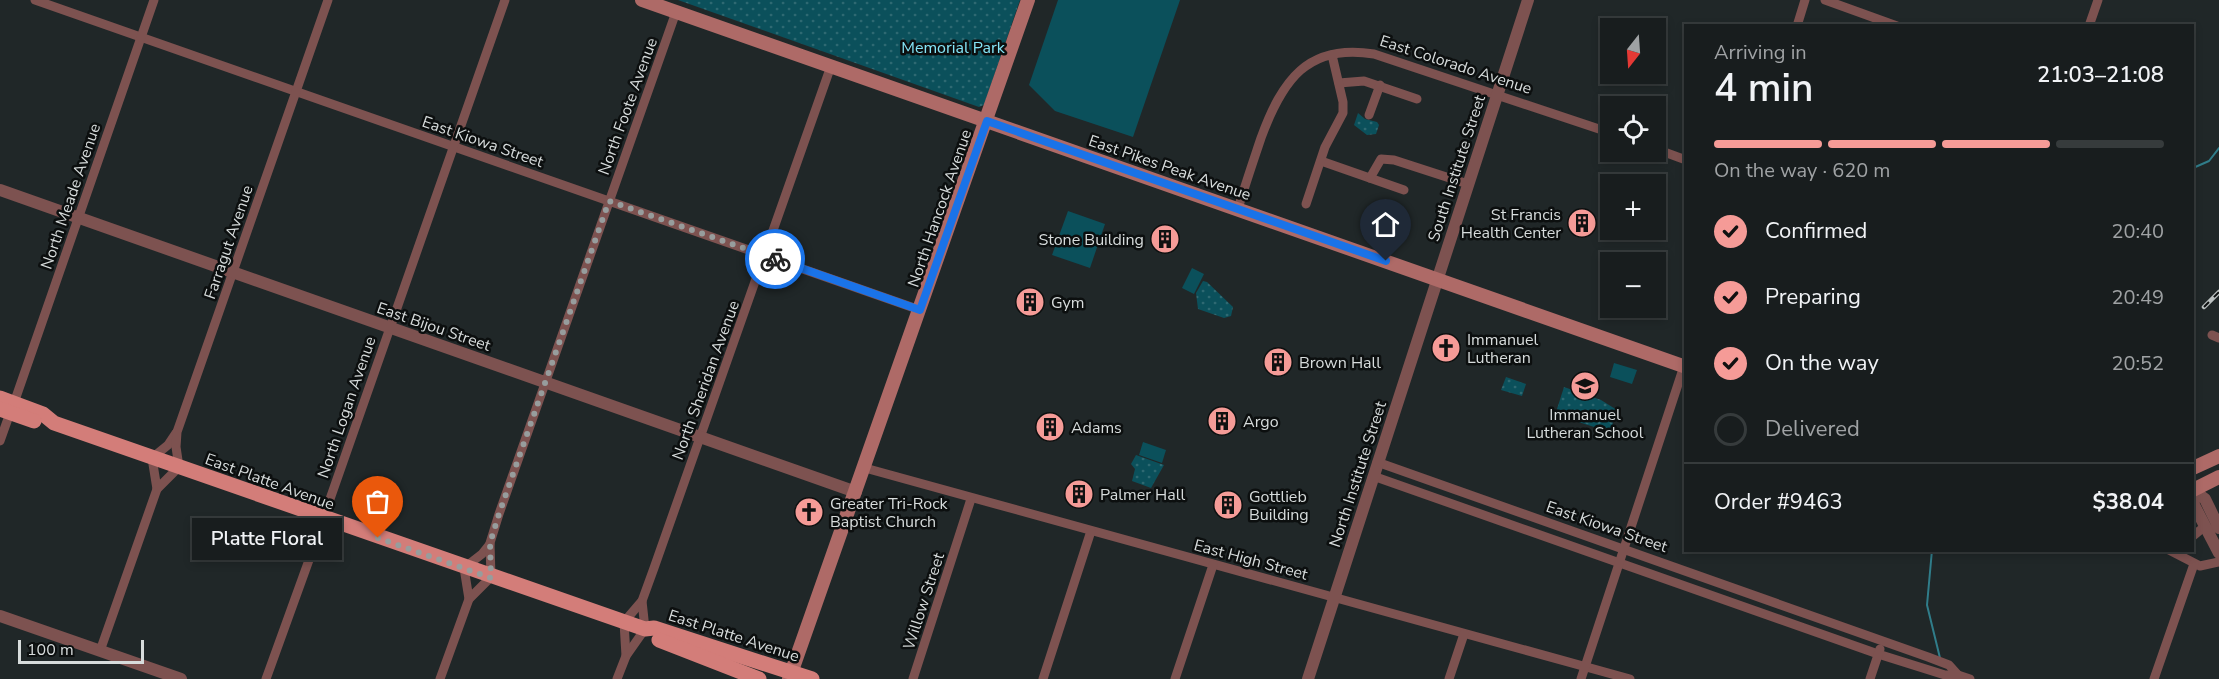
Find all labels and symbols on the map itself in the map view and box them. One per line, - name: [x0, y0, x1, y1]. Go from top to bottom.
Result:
- north arrow: [1600, 18, 1666, 84]
- street label: East Colorado Avenue: [1377, 30, 1535, 100]
- street label: North Foote Avenue: [593, 35, 663, 178]
- park label: Memorial Park: [901, 37, 1006, 59]
- street label: South Institute Street: [1423, 92, 1491, 244]
- street label: East Kiowa Street: [419, 111, 547, 173]
- street label: North Meade Avenue: [36, 121, 106, 272]
- street label: North Hancock Avenue: [903, 126, 977, 290]
- street label: East Pikes Peak Avenue: [1086, 130, 1254, 206]
- street label: Farragut Avenue: [199, 182, 259, 302]
- pin: [1360, 199, 1411, 261]
- place label: St Francis Health Center: [1461, 204, 1561, 244]
- building icon: St Francis Health Center: [1566, 207, 1598, 239]
- building icon: Stone Building: [1149, 223, 1181, 255]
- courier: [745, 229, 805, 289]
- place label: Stone Building: [1038, 229, 1144, 251]
- building icon: Gym: [1014, 286, 1046, 318]
- place label: Gym: [1051, 292, 1085, 314]
- street label: East Bijou Street: [374, 297, 494, 357]
- street label: North Sheridan Avenue: [667, 298, 745, 463]
- place label: Immanuel Lutheran: [1467, 329, 1539, 369]
- church icon: Immanuel Lutheran: [1430, 332, 1462, 364]
- street label: North Logan Avenue: [312, 333, 382, 481]
- building icon: Brown Hall: [1262, 346, 1294, 378]
- place label: Brown Hall: [1299, 352, 1381, 374]
- school or university icon: Immanuel Lutheran School: [1569, 370, 1601, 402]
- street label: North Institute Street: [1324, 398, 1392, 550]
- place label: Immanuel Lutheran School: [1527, 404, 1644, 444]
- building icon: Argo: [1206, 405, 1238, 437]
- building icon: Adams: [1034, 411, 1066, 443]
- place label: Argo: [1243, 411, 1279, 433]
- place label: Adams: [1071, 417, 1122, 439]
- street label: East Platte Avenue: [202, 448, 337, 516]
- pin: [352, 476, 403, 538]
- building icon: Palmer Hall: [1063, 478, 1095, 510]
- place label: Palmer Hall: [1100, 484, 1185, 506]
- place label: Gottlieb Building: [1249, 486, 1309, 526]
- building icon: Gottlieb Building: [1212, 489, 1244, 521]
- place label: Greater Tri-Rock Baptist Church: [830, 493, 949, 533]
- church icon: Greater Tri-Rock Baptist Church: [793, 496, 825, 528]
- street label: East Kiowa Street: [1543, 496, 1671, 558]
- callout: Platte Floral: [192, 517, 342, 559]
- street label: East High Street: [1191, 534, 1311, 586]
- street label: Willow Street: [898, 550, 950, 653]
- street label: East Platte Avenue: [665, 604, 802, 667]
- scale bar: [18, 637, 144, 664]

